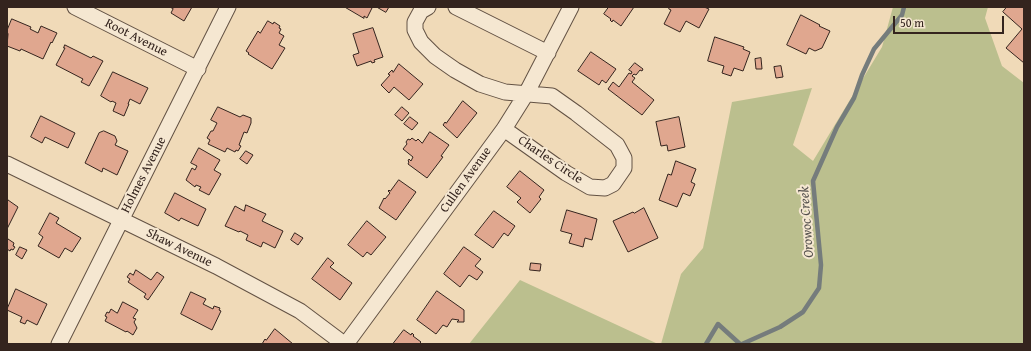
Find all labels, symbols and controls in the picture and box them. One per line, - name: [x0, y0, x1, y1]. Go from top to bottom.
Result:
- scale bar: [895, 8, 1006, 34]
- text: 50 m: [900, 14, 924, 31]
- street label: Root Avenue: [102, 16, 170, 60]
- street label: Charles Circle: [515, 133, 585, 187]
- street label: Holmes Avenue: [118, 134, 170, 216]
- street label: Cullen Avenue: [437, 144, 495, 216]
- water label: Orowoc Creek: [796, 186, 818, 258]
- street label: Shaw Avenue: [143, 225, 215, 271]

